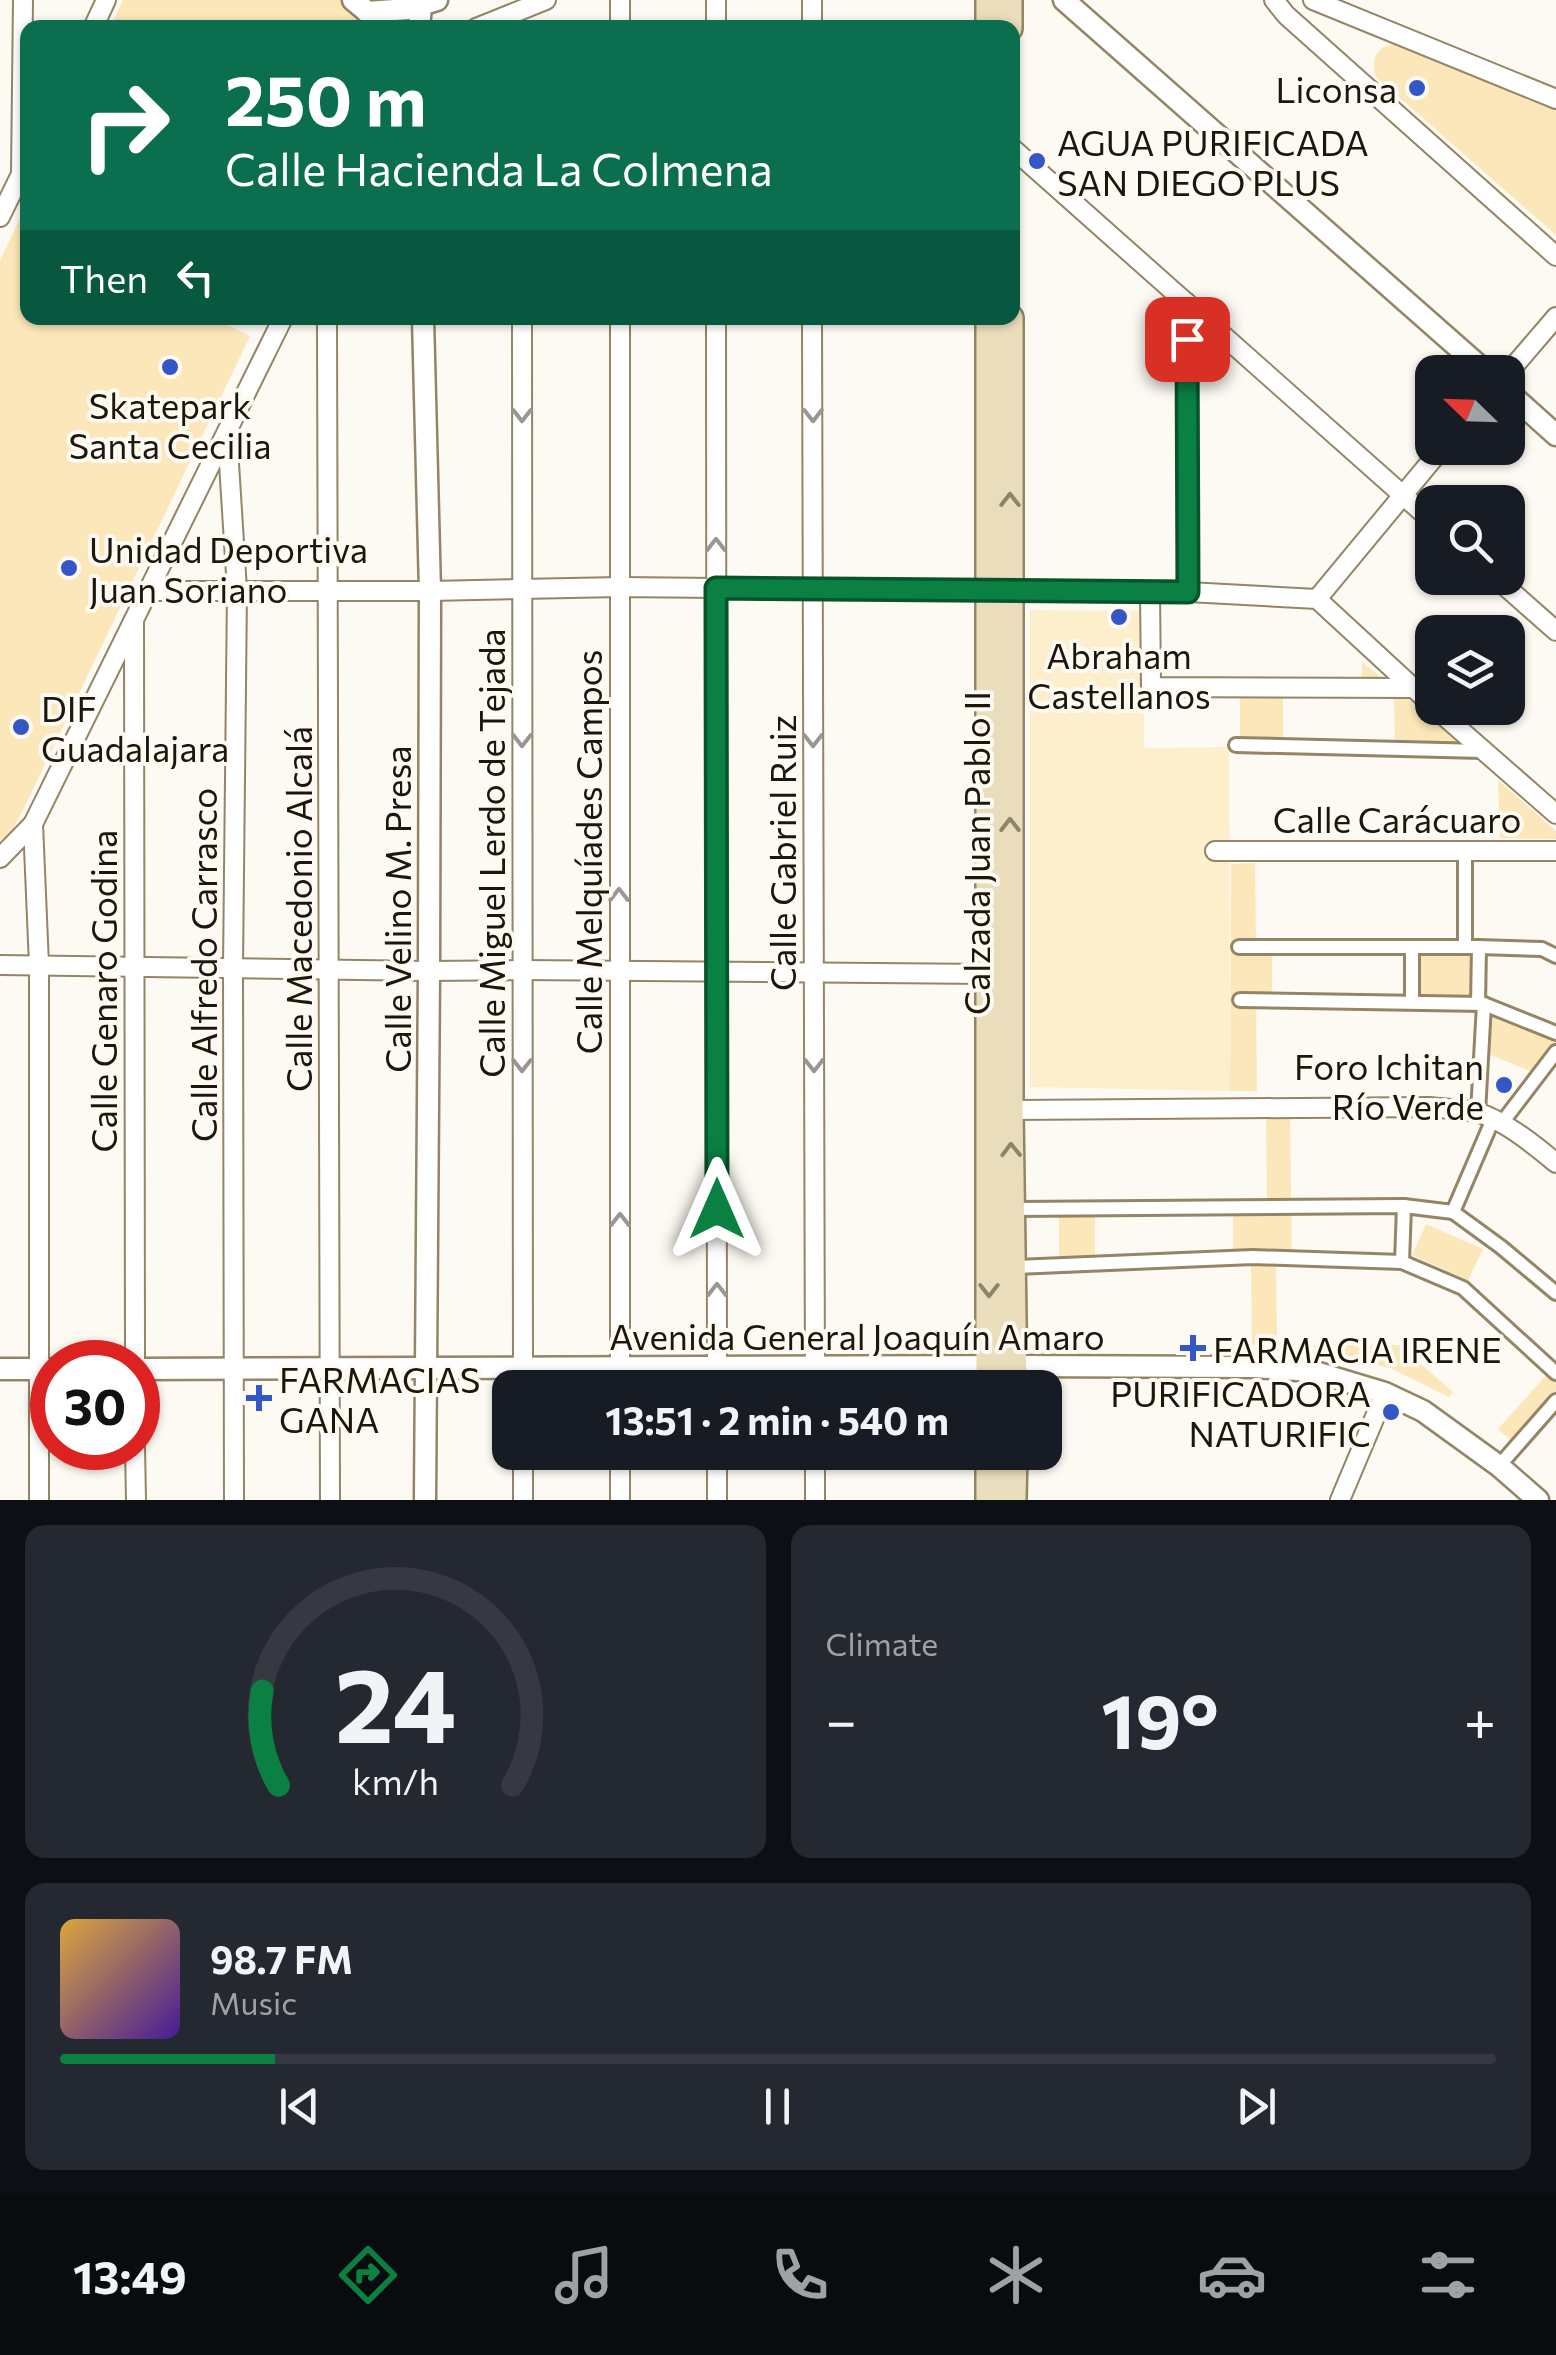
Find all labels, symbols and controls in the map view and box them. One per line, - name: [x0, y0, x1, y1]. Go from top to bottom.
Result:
- text: 250 m: [225, 55, 427, 140]
- icon: right: [60, 60, 190, 190]
- place label: Liconsa: [1275, 67, 1397, 110]
- marker: Liconsa: [1406, 77, 1428, 99]
- place label: AGUA PURIFICADA SAN DIEGO PLUS: [1057, 120, 1369, 203]
- text: Calle Hacienda La Colmena: [225, 140, 773, 195]
- marker: AGUA PURIFICADA SAN DIEGO PLUS: [1026, 150, 1048, 172]
- icon: left: [168, 250, 223, 305]
- text: Then: [60, 254, 148, 301]
- pin: [1145, 297, 1230, 382]
- icon: arrive: [1160, 312, 1215, 367]
- north arrow: [1415, 355, 1525, 465]
- map controls: [1415, 355, 1525, 725]
- marker: Skatepark Santa Cecilia: [159, 356, 181, 378]
- place label: Skatepark Santa Cecilia: [68, 383, 272, 466]
- one-way arrow: [511, 408, 533, 423]
- one-way arrow: [802, 408, 824, 423]
- button: search: [1415, 485, 1525, 595]
- one-way arrow: [999, 492, 1021, 508]
- place label: Unidad Deportiva Juan Soriano: [89, 527, 368, 610]
- one-way arrow: [705, 537, 727, 552]
- marker: Unidad Deportiva Juan Soriano: [58, 557, 80, 579]
- marker: Abraham Castellanos: [1108, 606, 1130, 628]
- button: layers: [1415, 615, 1525, 725]
- street label: Calle Miguel Lerdo de Tejada: [469, 628, 512, 1078]
- place label: Abraham Castellanos: [1027, 633, 1211, 716]
- street label: Calle Melquíades Campos: [566, 650, 609, 1054]
- place label: DIF Guadalajara: [41, 686, 229, 769]
- street label: Calzada Juan Pablo II: [954, 691, 997, 1015]
- street label: Calle Gabriel Ruiz: [760, 715, 803, 991]
- marker: DIF Guadalajara: [10, 716, 32, 738]
- street label: Calle Macedonio Alcalá: [276, 726, 319, 1092]
- one-way arrow: [511, 732, 533, 748]
- one-way arrow: [802, 732, 824, 748]
- street label: Calle Velino M. Presa: [375, 745, 418, 1073]
- street label: Calle Alfredo Carrasco: [181, 788, 224, 1142]
- street label: Calle Carácuaro: [1273, 797, 1521, 840]
- one-way arrow: [999, 817, 1021, 832]
- street label: Calle Genaro Godina: [81, 830, 124, 1152]
- one-way arrow: [608, 887, 630, 902]
- place label: Foro Ichitan Río Verde: [1294, 1044, 1484, 1127]
- one-way arrow: [512, 1057, 533, 1073]
- one-way arrow: [803, 1058, 825, 1073]
- marker: Foro Ichitan Río Verde: [1493, 1074, 1515, 1096]
- one-way arrow: [1000, 1142, 1022, 1158]
- position arrow: [665, 1157, 769, 1261]
- one-way arrow: [609, 1212, 631, 1228]
- one-way arrow: [706, 1282, 728, 1298]
- one-way arrow: [978, 1282, 1000, 1298]
- street label: Avenida General Joaquín Amaro: [609, 1314, 1105, 1357]
- place label: FARMACIA IRENE: [1213, 1327, 1502, 1370]
- marker: FARMACIA IRENE: [1182, 1337, 1204, 1359]
- speed limit sign: 30: [30, 1340, 160, 1470]
- place label: FARMACIAS GANA: [279, 1357, 480, 1440]
- place label: PURIFICADORA NATURIFIC: [1110, 1371, 1371, 1454]
- marker: FARMACIAS GANA: [248, 1387, 270, 1409]
- text: 13:51 · 2 min · 540 m: [605, 1396, 949, 1443]
- marker: PURIFICADORA NATURIFIC: [1380, 1401, 1402, 1423]
- text: Climate: [826, 1623, 938, 1663]
- text: 24: [334, 1637, 456, 1764]
- text: 19°: [1101, 1673, 1219, 1764]
- text: −: [826, 1685, 857, 1752]
- text: +: [1464, 1685, 1496, 1752]
- text: km/h: [352, 1759, 439, 1802]
- text: 98.7 FM: [210, 1935, 353, 1982]
- text: Music: [210, 1982, 297, 2022]
- icon: previous: [272, 2079, 327, 2134]
- icon: pause: [750, 2079, 805, 2134]
- icon: next: [1229, 2079, 1284, 2134]
- icon: directions: [333, 2240, 403, 2310]
- icon: music: [549, 2240, 619, 2310]
- icon: phone: [765, 2240, 835, 2310]
- icon: climate: [981, 2240, 1051, 2310]
- icon: car: [1197, 2240, 1267, 2310]
- icon: filters: [1413, 2240, 1483, 2310]
- text: 13:49: [73, 2248, 187, 2303]

